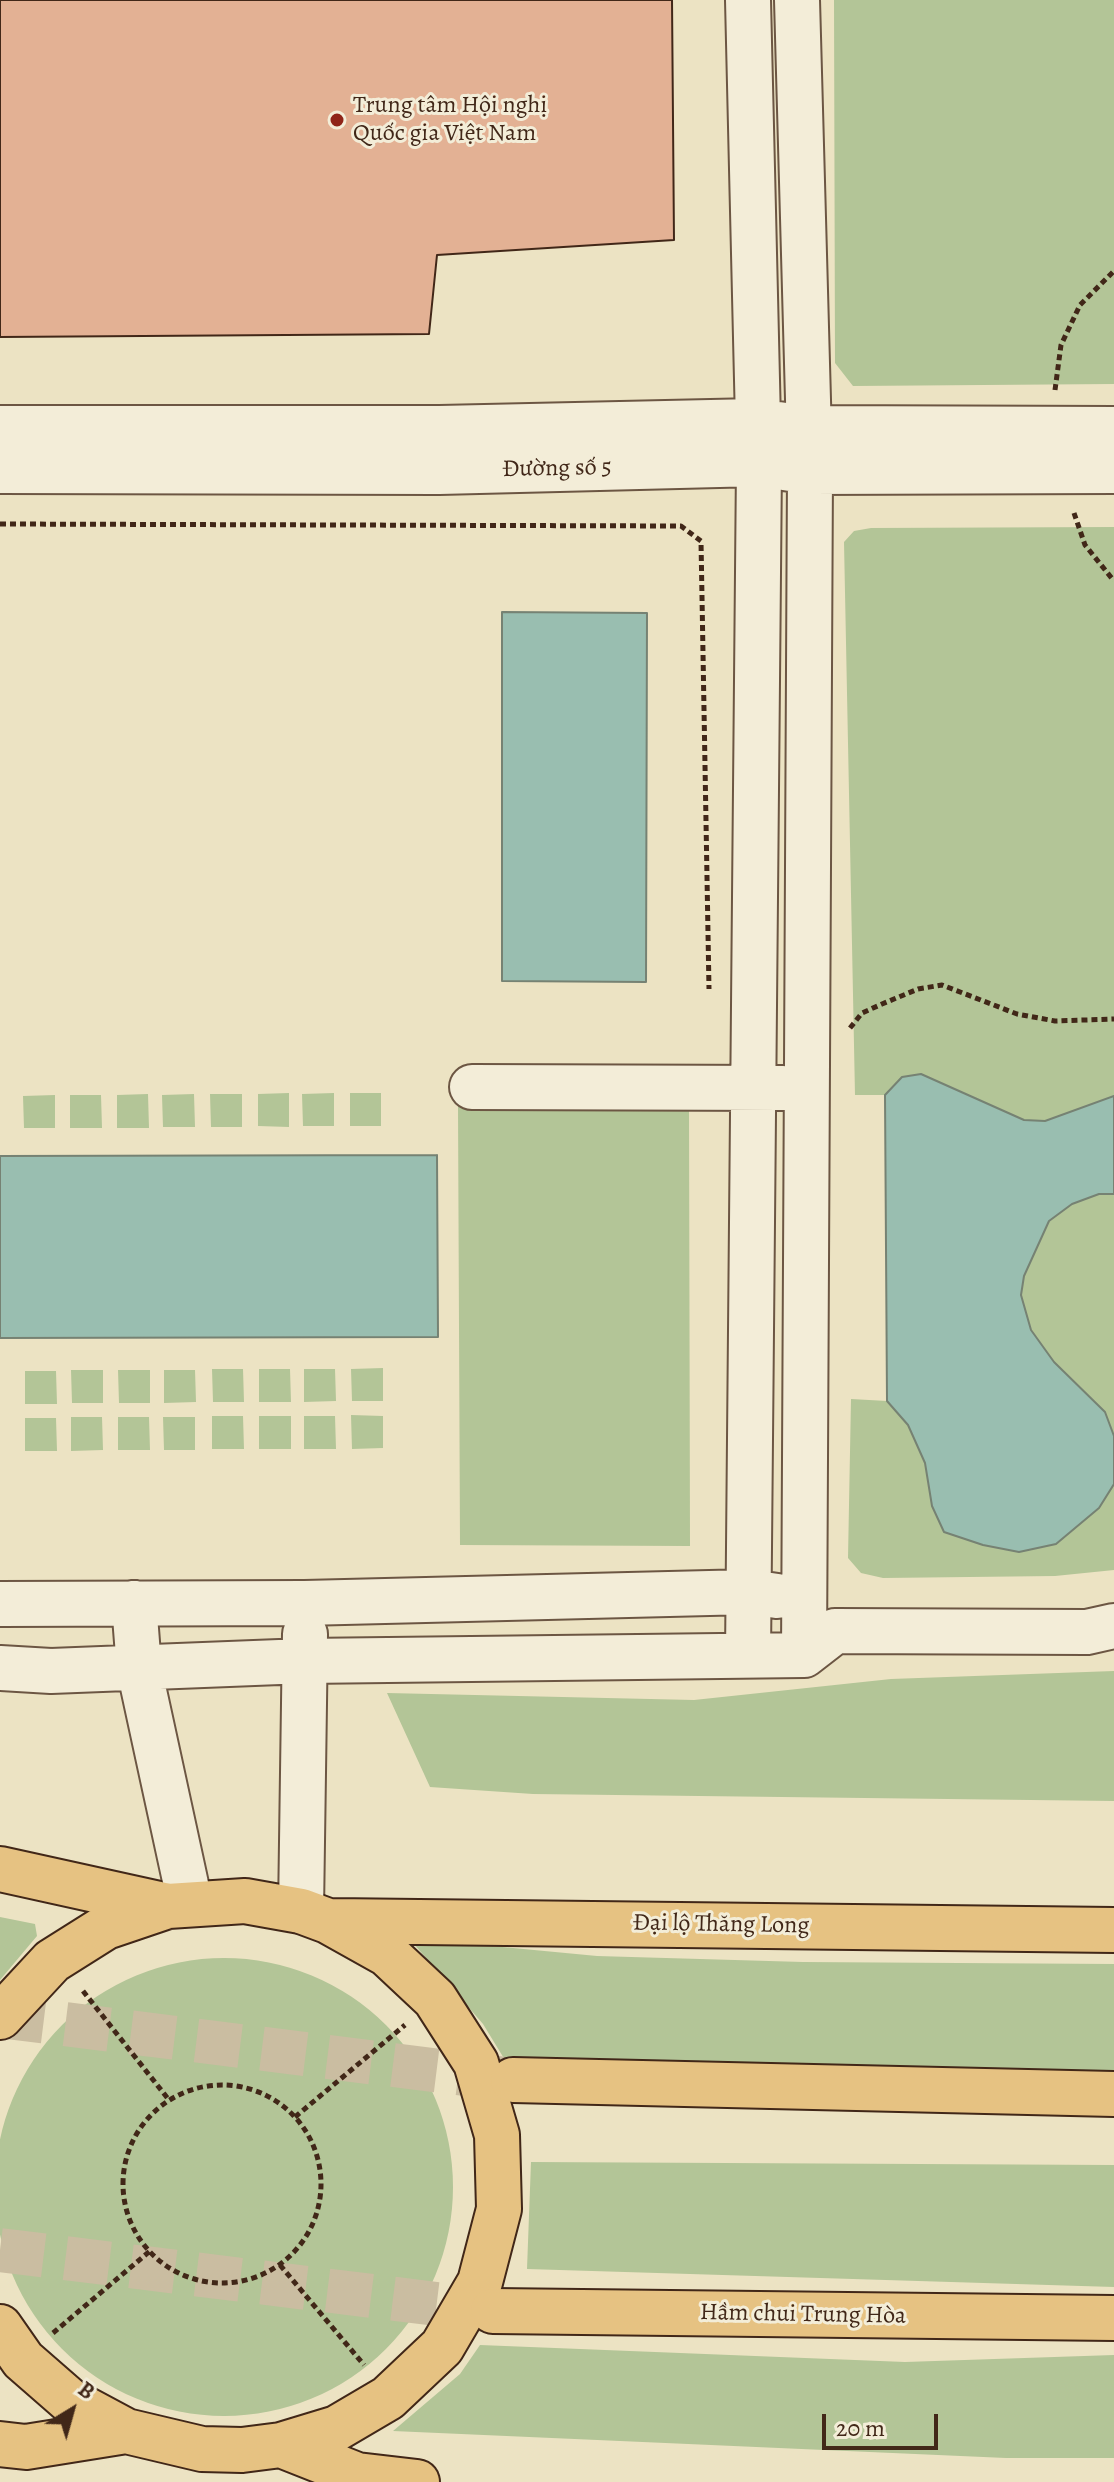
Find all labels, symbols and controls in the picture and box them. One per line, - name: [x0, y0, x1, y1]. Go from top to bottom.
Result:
- place label: Trung tâm Hội nghị Quốc gia Việt Nam: [353, 92, 547, 148]
- marker: Trung tâm Hội nghị Quốc gia Việt Nam: [328, 111, 346, 129]
- street label: Đường số 5: [502, 454, 612, 484]
- street label: Đại lộ Thăng Long: [632, 1909, 810, 1941]
- street label: Hầm chui Trung Hòa: [700, 2299, 906, 2331]
- north arrow: [32, 2370, 112, 2450]
- text: B: [72, 2375, 101, 2407]
- scale bar: [826, 2398, 942, 2448]
- text: 20 m: [836, 2412, 885, 2444]

